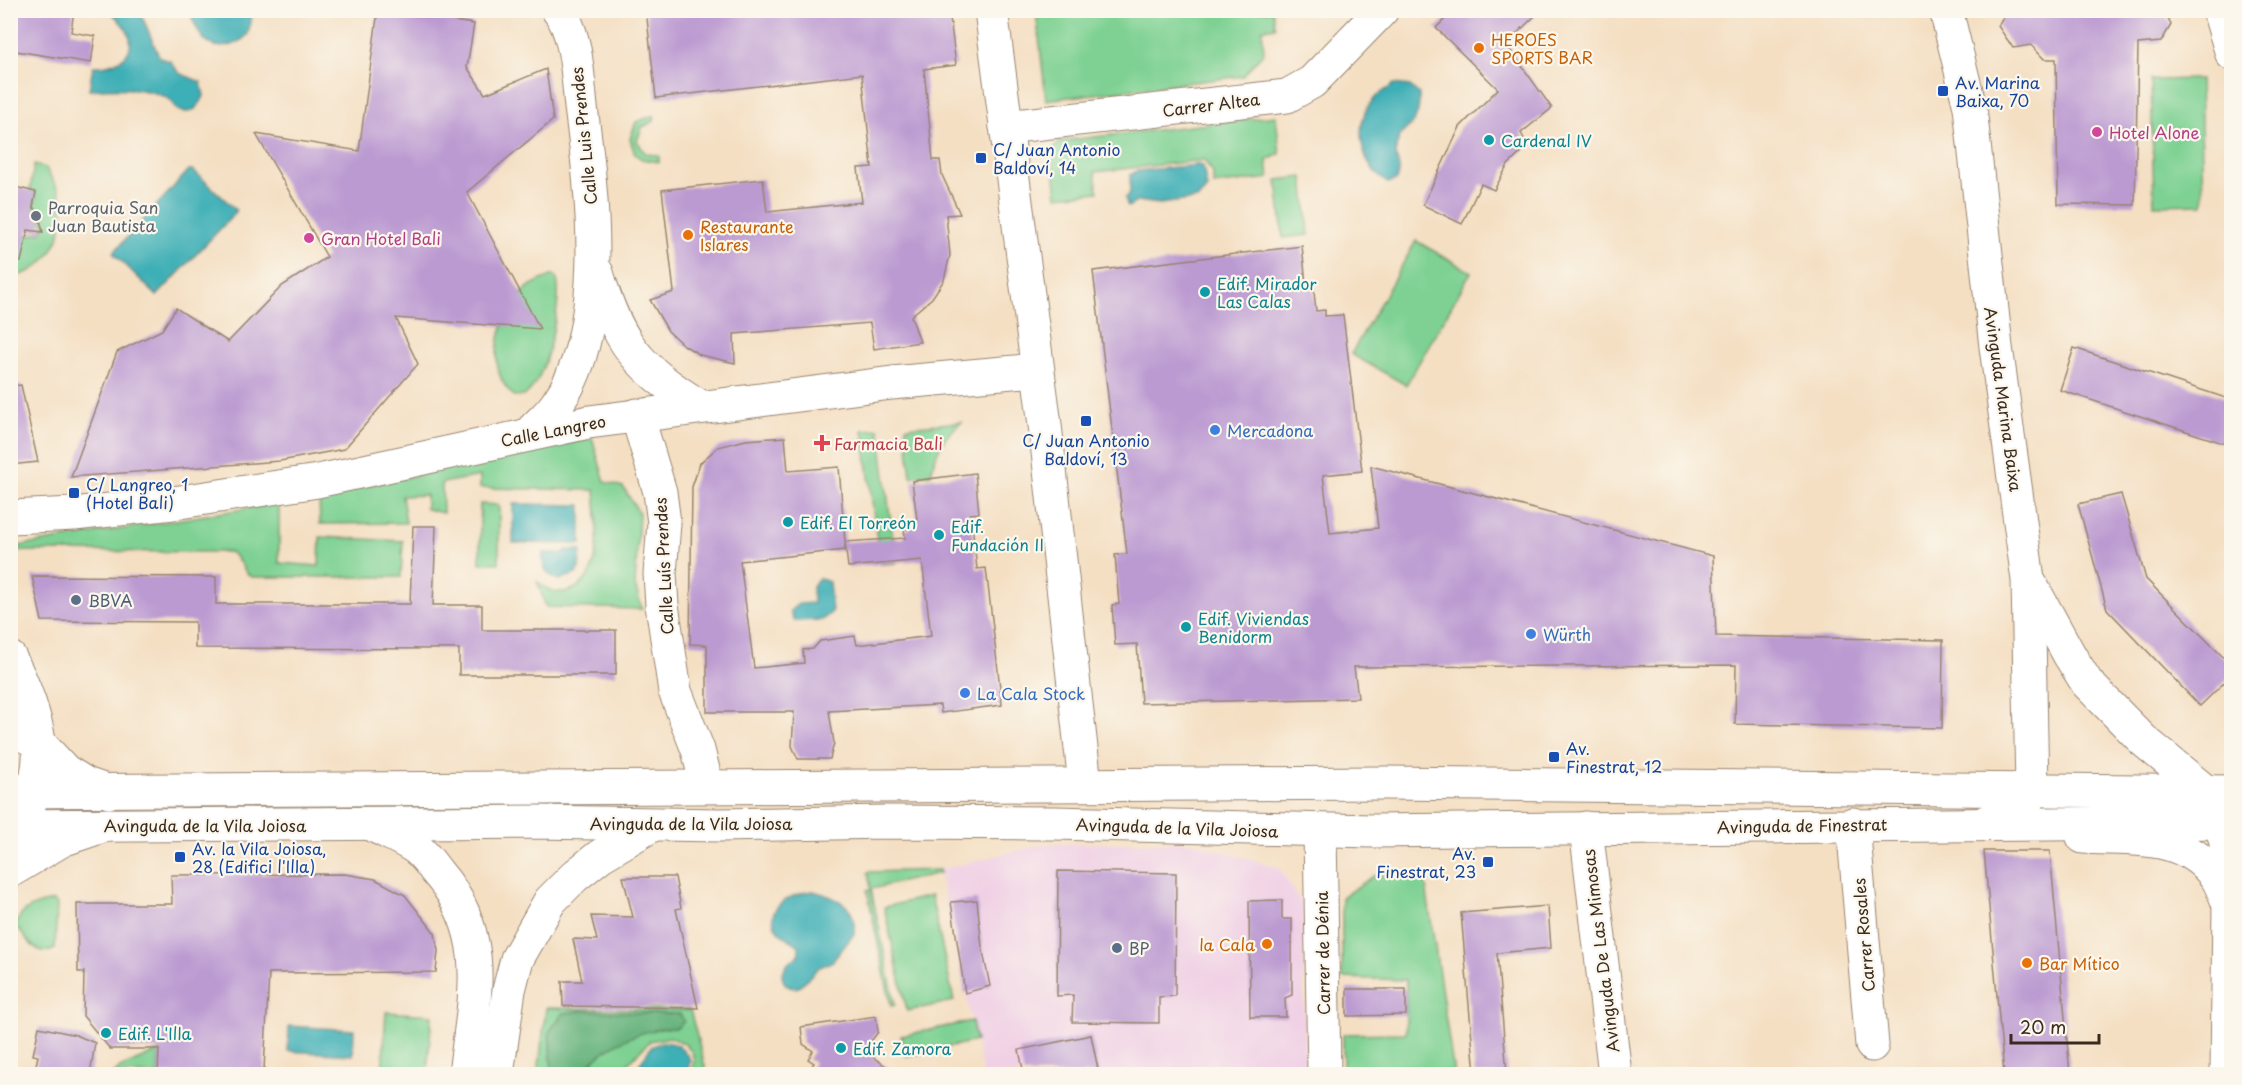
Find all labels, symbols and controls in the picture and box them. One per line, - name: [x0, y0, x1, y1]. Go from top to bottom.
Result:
- place label: HEROES SPORTS BAR: [1491, 27, 1593, 69]
- marker: HEROES SPORTS BAR: [1472, 41, 1486, 55]
- street label: Calle Luis Prendes: [564, 66, 602, 206]
- place label: Av. Marina Baixa, 70: [1955, 70, 2040, 112]
- marker: Av. Marina Baixa, 70: [1936, 84, 1950, 98]
- street label: Carrer Altea: [1161, 86, 1261, 122]
- place label: Hotel Alone: [2109, 120, 2199, 144]
- marker: Hotel Alone: [2090, 125, 2104, 139]
- place label: Cardenal IV: [1501, 128, 1592, 152]
- marker: Cardenal IV: [1482, 133, 1496, 147]
- place label: C/ Juan Antonio Baldoví, 14: [993, 137, 1121, 179]
- marker: C/ Juan Antonio Baldoví, 14: [974, 151, 988, 165]
- place label: Parroquia San Juan Bautista: [48, 195, 158, 237]
- marker: Parroquia San Juan Bautista: [29, 209, 43, 223]
- place label: Restaurante Islares: [700, 214, 794, 256]
- place label: Gran Hotel Bali: [321, 226, 441, 250]
- marker: Restaurante Islares: [681, 228, 695, 242]
- marker: Gran Hotel Bali: [302, 231, 316, 245]
- place label: Edif. Mirador Las Calas: [1217, 271, 1317, 313]
- marker: Edif. Mirador Las Calas: [1198, 285, 1212, 299]
- street label: Avinguda Marina Baixa: [1979, 305, 2029, 493]
- street label: Calle Langreo: [498, 408, 608, 452]
- marker: C/ Juan Antonio Baldoví, 13: [1079, 414, 1093, 428]
- place label: Mercadona: [1227, 418, 1313, 442]
- marker: Mercadona: [1208, 423, 1222, 437]
- place label: C/ Juan Antonio Baldoví, 13: [1022, 428, 1150, 470]
- place label: Farmacia Bali: [834, 431, 943, 455]
- marker: Farmacia Bali: [815, 436, 829, 450]
- place label: C/ Langreo, 1 (Hotel Bali): [86, 472, 188, 514]
- marker: C/ Langreo, 1 (Hotel Bali): [67, 486, 81, 500]
- street label: Calle Luís Prendes: [647, 497, 679, 635]
- place label: Edif. El Torreón: [800, 510, 916, 534]
- place label: Edif. Fundación II: [951, 514, 1044, 556]
- marker: Edif. El Torreón: [781, 515, 795, 529]
- marker: Edif. Fundación II: [932, 528, 946, 542]
- place label: BBVA: [88, 588, 133, 612]
- marker: BBVA: [69, 593, 83, 607]
- place label: Edif. Viviendas Benidorm: [1198, 606, 1309, 648]
- marker: Edif. Viviendas Benidorm: [1179, 620, 1193, 634]
- place label: Würth: [1543, 622, 1591, 646]
- marker: Würth: [1524, 627, 1538, 641]
- place label: La Cala Stock: [977, 681, 1085, 705]
- marker: La Cala Stock: [958, 686, 972, 700]
- place label: Av. Finestrat, 12: [1566, 736, 1662, 778]
- marker: Av. Finestrat, 12: [1547, 750, 1561, 764]
- street label: Avinguda de la Vila Joiosa: [590, 811, 793, 835]
- street label: Avinguda de la Vila Joiosa: [1075, 811, 1279, 843]
- street label: Avinguda de Finestrat: [1717, 812, 1888, 838]
- street label: Avinguda de la Vila Joiosa: [104, 813, 307, 837]
- place label: Av. la Vila Joiosa, 28 (Edifici l'Illa): [192, 836, 327, 878]
- place label: Av. Finestrat, 23: [1376, 841, 1476, 883]
- street label: Avinguda De Las Mimosas: [1576, 848, 1624, 1054]
- marker: Av. la Vila Joiosa, 28 (Edifici l'Illa): [173, 850, 187, 864]
- marker: Av. Finestrat, 23: [1481, 855, 1495, 869]
- street label: Carrer Rosales: [1846, 877, 1880, 993]
- street label: Carrer de Dénia: [1309, 891, 1335, 1015]
- place label: la Cala: [1199, 932, 1255, 956]
- place label: BP: [1129, 936, 1150, 960]
- marker: la Cala: [1260, 937, 1274, 951]
- marker: BP: [1110, 941, 1124, 955]
- place label: Bar Mítico: [2039, 951, 2120, 975]
- marker: Bar Mítico: [2020, 956, 2034, 970]
- scale bar: [2011, 1007, 2100, 1045]
- text: 20 m: [2020, 1013, 2066, 1040]
- place label: Edif. L'Illa: [118, 1021, 191, 1045]
- marker: Edif. L'Illa: [99, 1026, 113, 1040]
- place label: Edif. Zamora: [853, 1036, 952, 1060]
- marker: Edif. Zamora: [834, 1041, 848, 1055]

